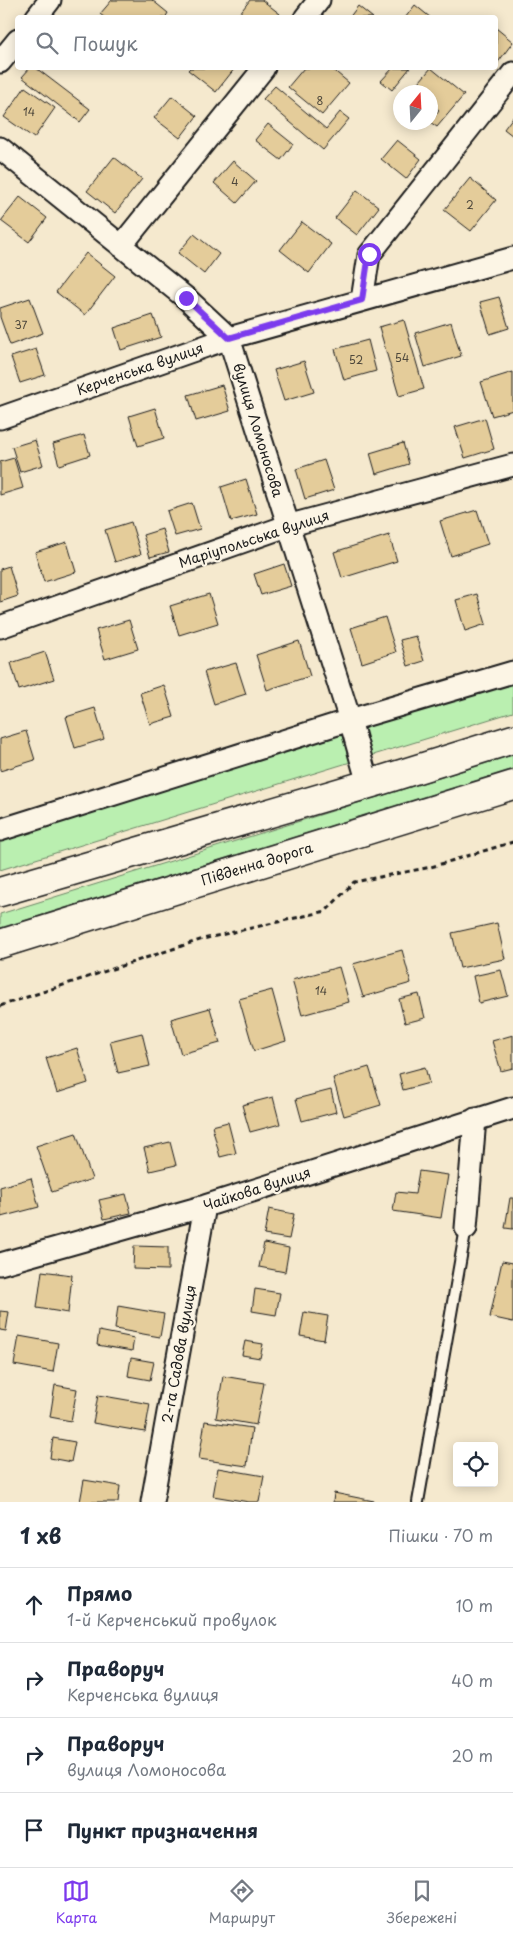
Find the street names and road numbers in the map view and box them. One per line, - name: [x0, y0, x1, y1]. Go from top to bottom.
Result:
- street label: Керченська вулиця: [74, 337, 206, 400]
- street label: вулиця Ломоносова: [228, 360, 289, 500]
- street label: Маріупольська вулиця: [176, 504, 332, 573]
- street label: Південна дорога: [198, 836, 316, 890]
- street label: Чайкова вулиця: [200, 1161, 313, 1216]
- street label: 2-га Садова вулиця: [156, 1283, 201, 1425]

